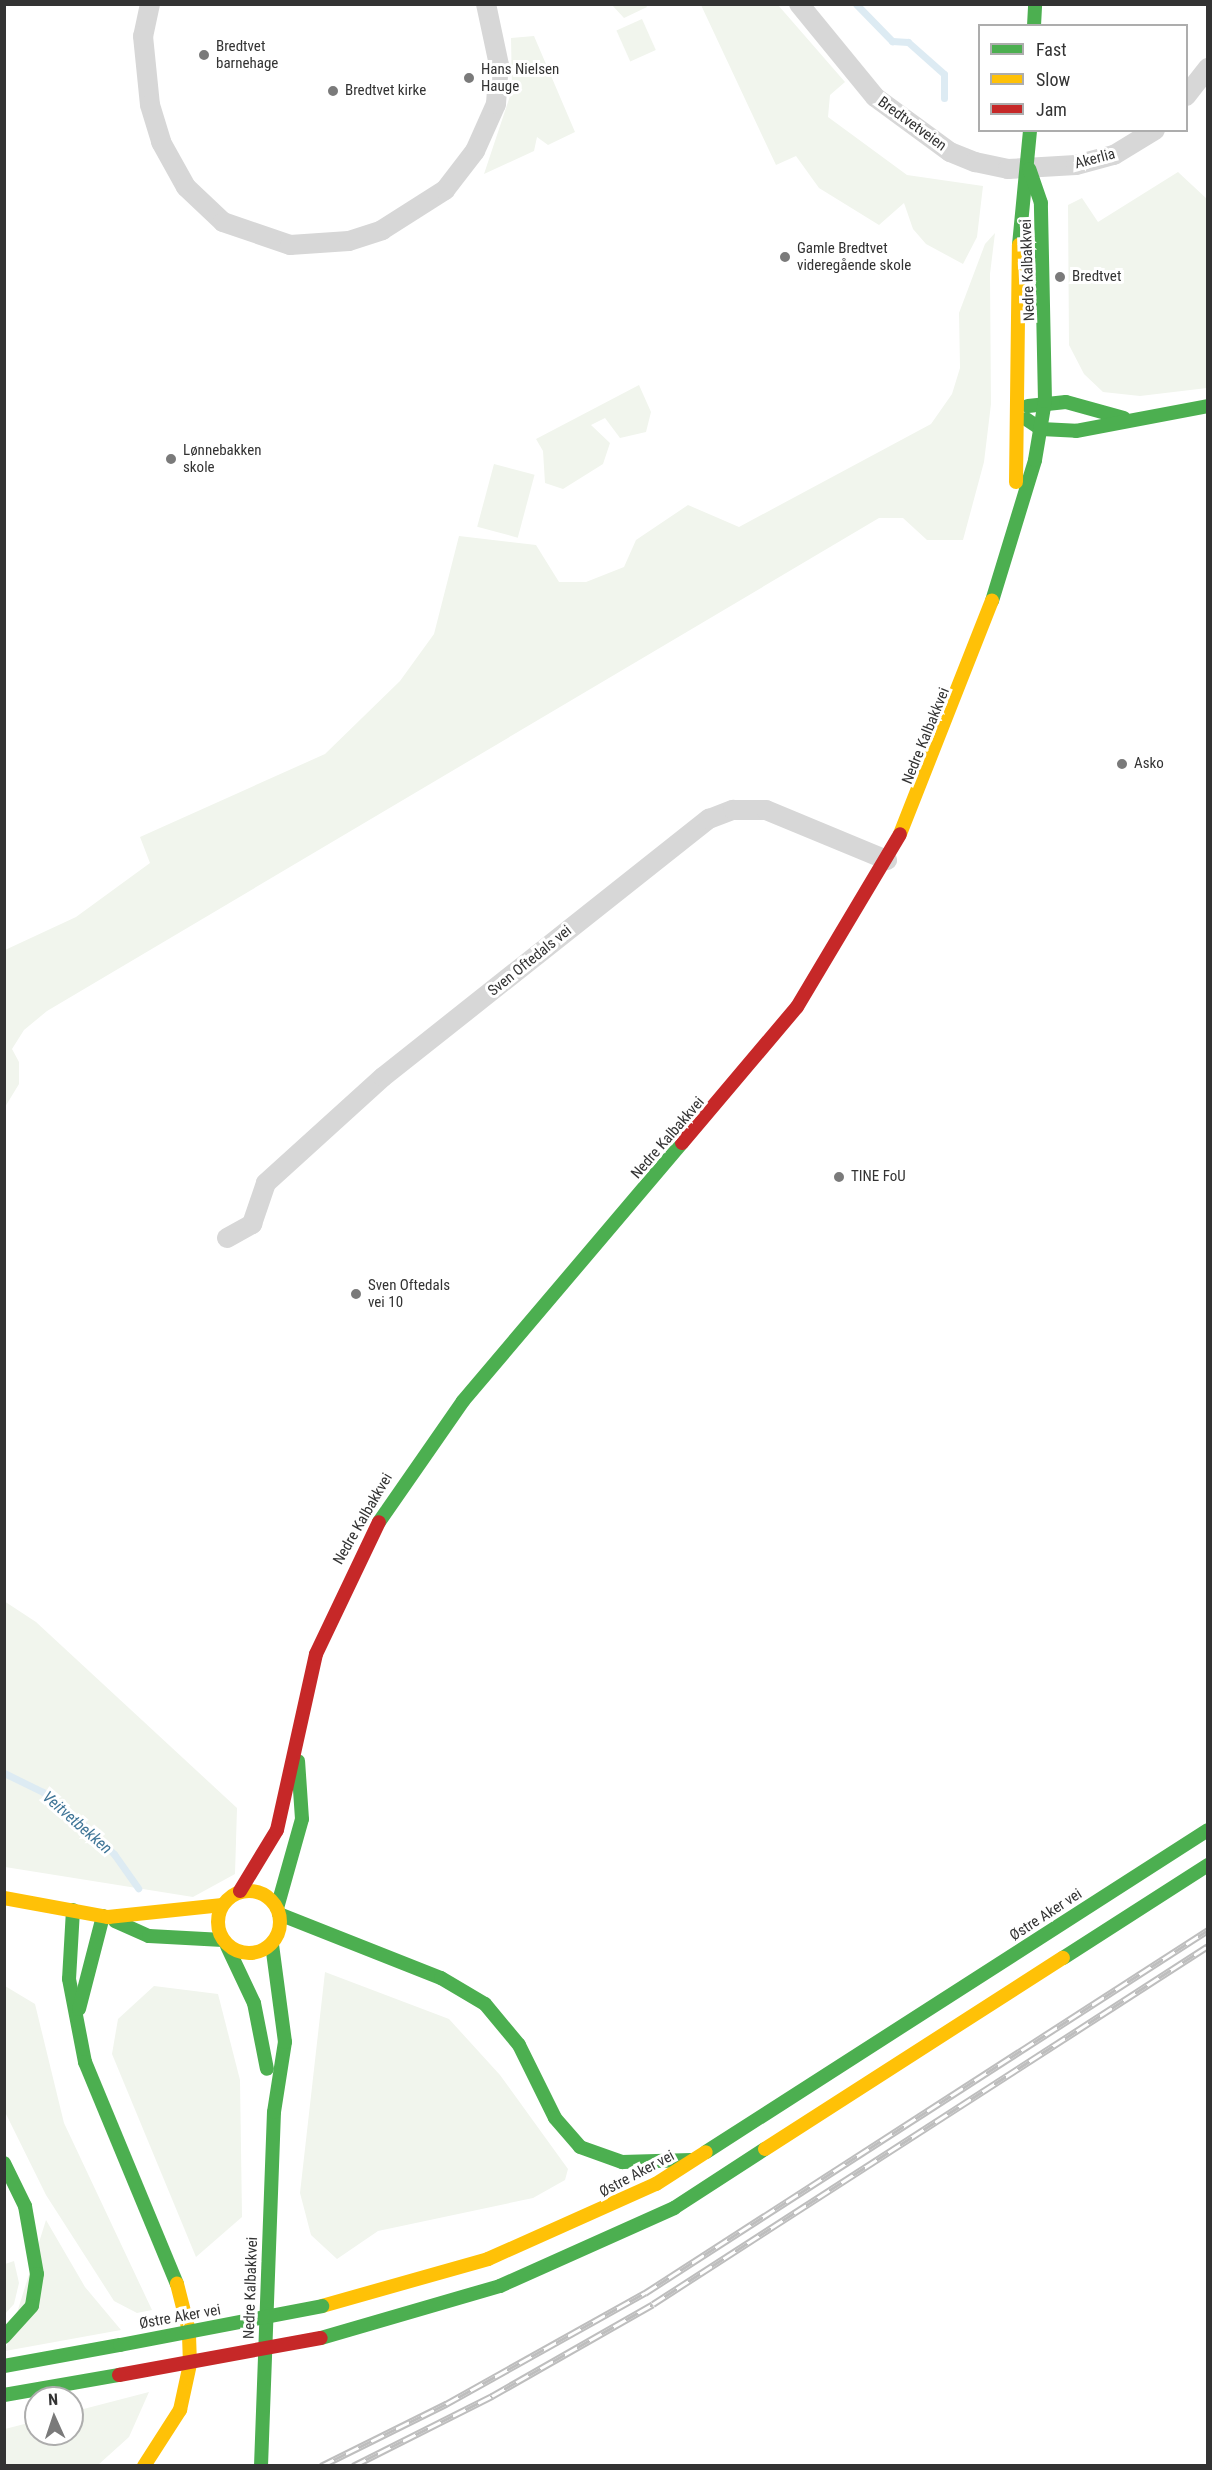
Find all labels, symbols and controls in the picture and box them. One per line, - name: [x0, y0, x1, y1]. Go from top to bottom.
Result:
- legend: [978, 24, 1188, 132]
- place label: Bredtvet barnehage: [216, 37, 278, 72]
- text: Fast: [1036, 39, 1067, 60]
- marker: Bredtvet barnehage: [197, 48, 211, 62]
- place label: Hans Nielsen Hauge: [481, 60, 559, 95]
- text: Slow: [1036, 69, 1070, 90]
- marker: Hans Nielsen Hauge: [462, 71, 476, 85]
- place label: Bredtvet kirke: [345, 82, 426, 100]
- marker: Bredtvet kirke: [326, 84, 340, 98]
- street label: Bredtvetveien: [874, 93, 950, 155]
- text: Jam: [1036, 99, 1067, 120]
- street label: Akerlia: [1073, 145, 1117, 173]
- street label: Nedre Kalbakkvei: [1017, 219, 1039, 321]
- place label: Gamle Bredtvet videregående skole: [797, 239, 911, 274]
- marker: Gamle Bredtvet videregående skole: [778, 250, 792, 264]
- place label: Bredtvet: [1072, 268, 1121, 286]
- marker: Bredtvet: [1053, 270, 1067, 284]
- place label: Lønnebakken skole: [183, 441, 261, 476]
- marker: Lønnebakken skole: [164, 452, 178, 466]
- street label: Nedre Kalbakkvei: [898, 685, 954, 787]
- place label: Asko: [1134, 755, 1164, 773]
- marker: Asko: [1115, 757, 1129, 771]
- street label: Sven Oftedals vei: [485, 922, 575, 1000]
- street label: Nedre Kalbakkvei: [628, 1093, 708, 1183]
- place label: TINE FoU: [851, 1168, 906, 1186]
- marker: TINE FoU: [832, 1170, 846, 1184]
- place label: Sven Oftedals vei 10: [368, 1276, 450, 1311]
- marker: Sven Oftedals vei 10: [349, 1287, 363, 1301]
- street label: Nedre Kalbakkvei: [330, 1470, 396, 1568]
- water label: Veitvetbekken: [38, 1788, 116, 1858]
- street label: Østre Aker vei: [1007, 1885, 1085, 1945]
- street label: Østre Aker vei: [596, 2147, 678, 2201]
- street label: Nedre Kalbakkvei: [240, 2237, 262, 2339]
- street label: Østre Aker vei: [138, 2301, 222, 2333]
- north arrow: [24, 2386, 84, 2446]
- text: N: [48, 2390, 59, 2409]

